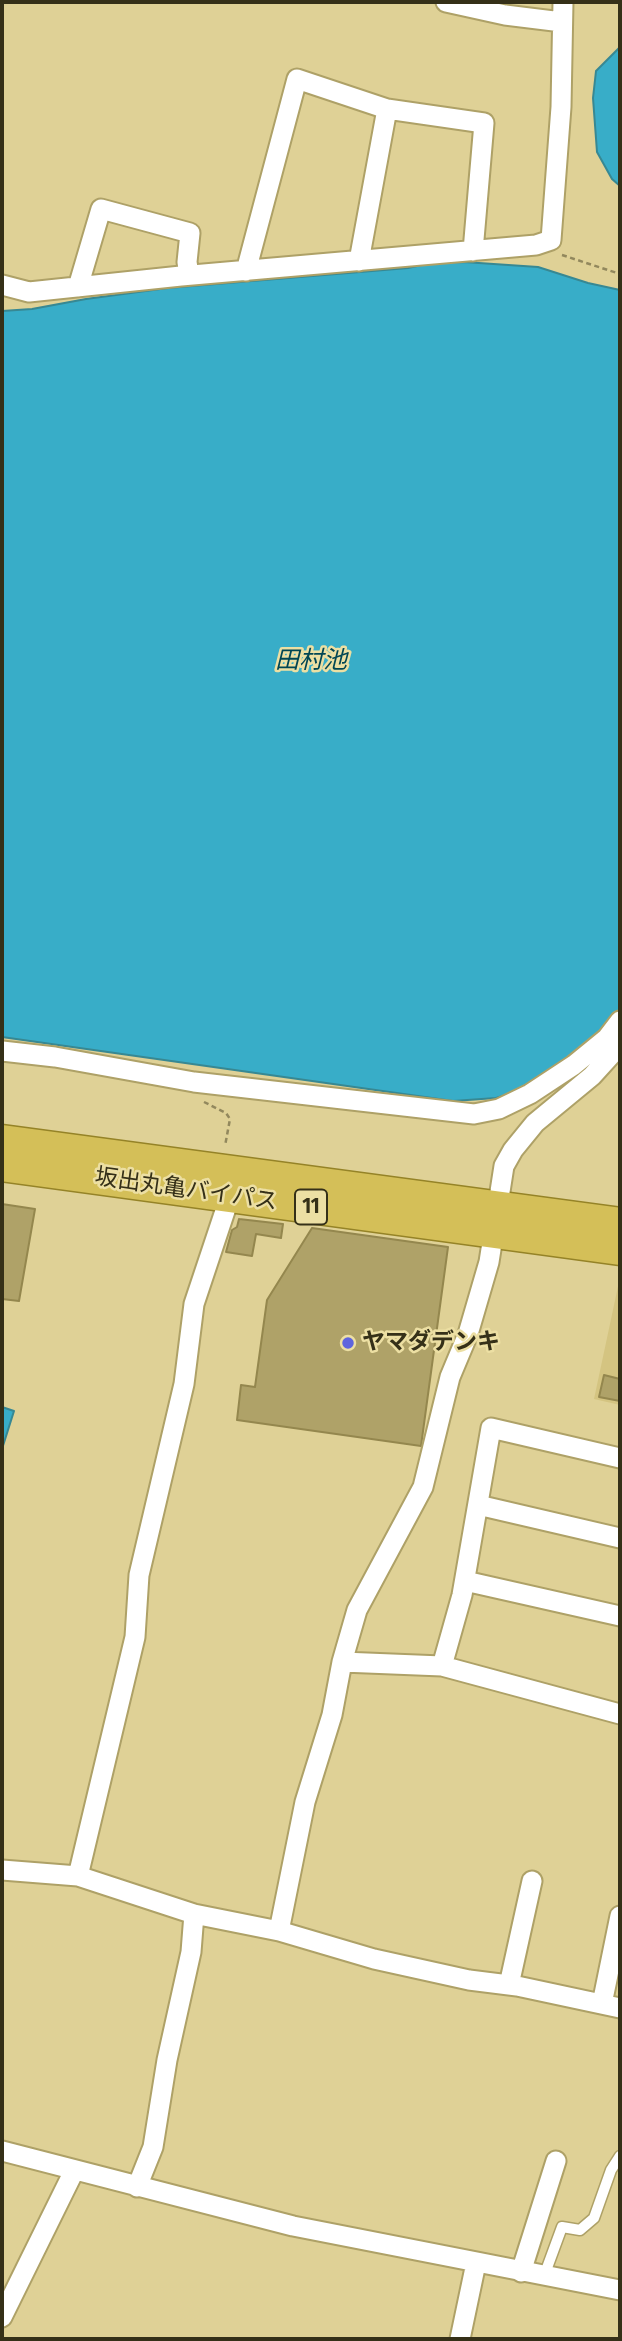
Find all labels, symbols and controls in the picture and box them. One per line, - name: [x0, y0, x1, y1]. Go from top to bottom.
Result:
- water label: 田村池: [275, 647, 347, 675]
- street label: 坂出丸亀バイパス: [93, 1164, 279, 1216]
- road number: 11: [295, 1190, 327, 1224]
- place label: ヤマダデンキ: [362, 1329, 500, 1357]
- marker: ヤマダデンキ: [340, 1335, 356, 1351]

